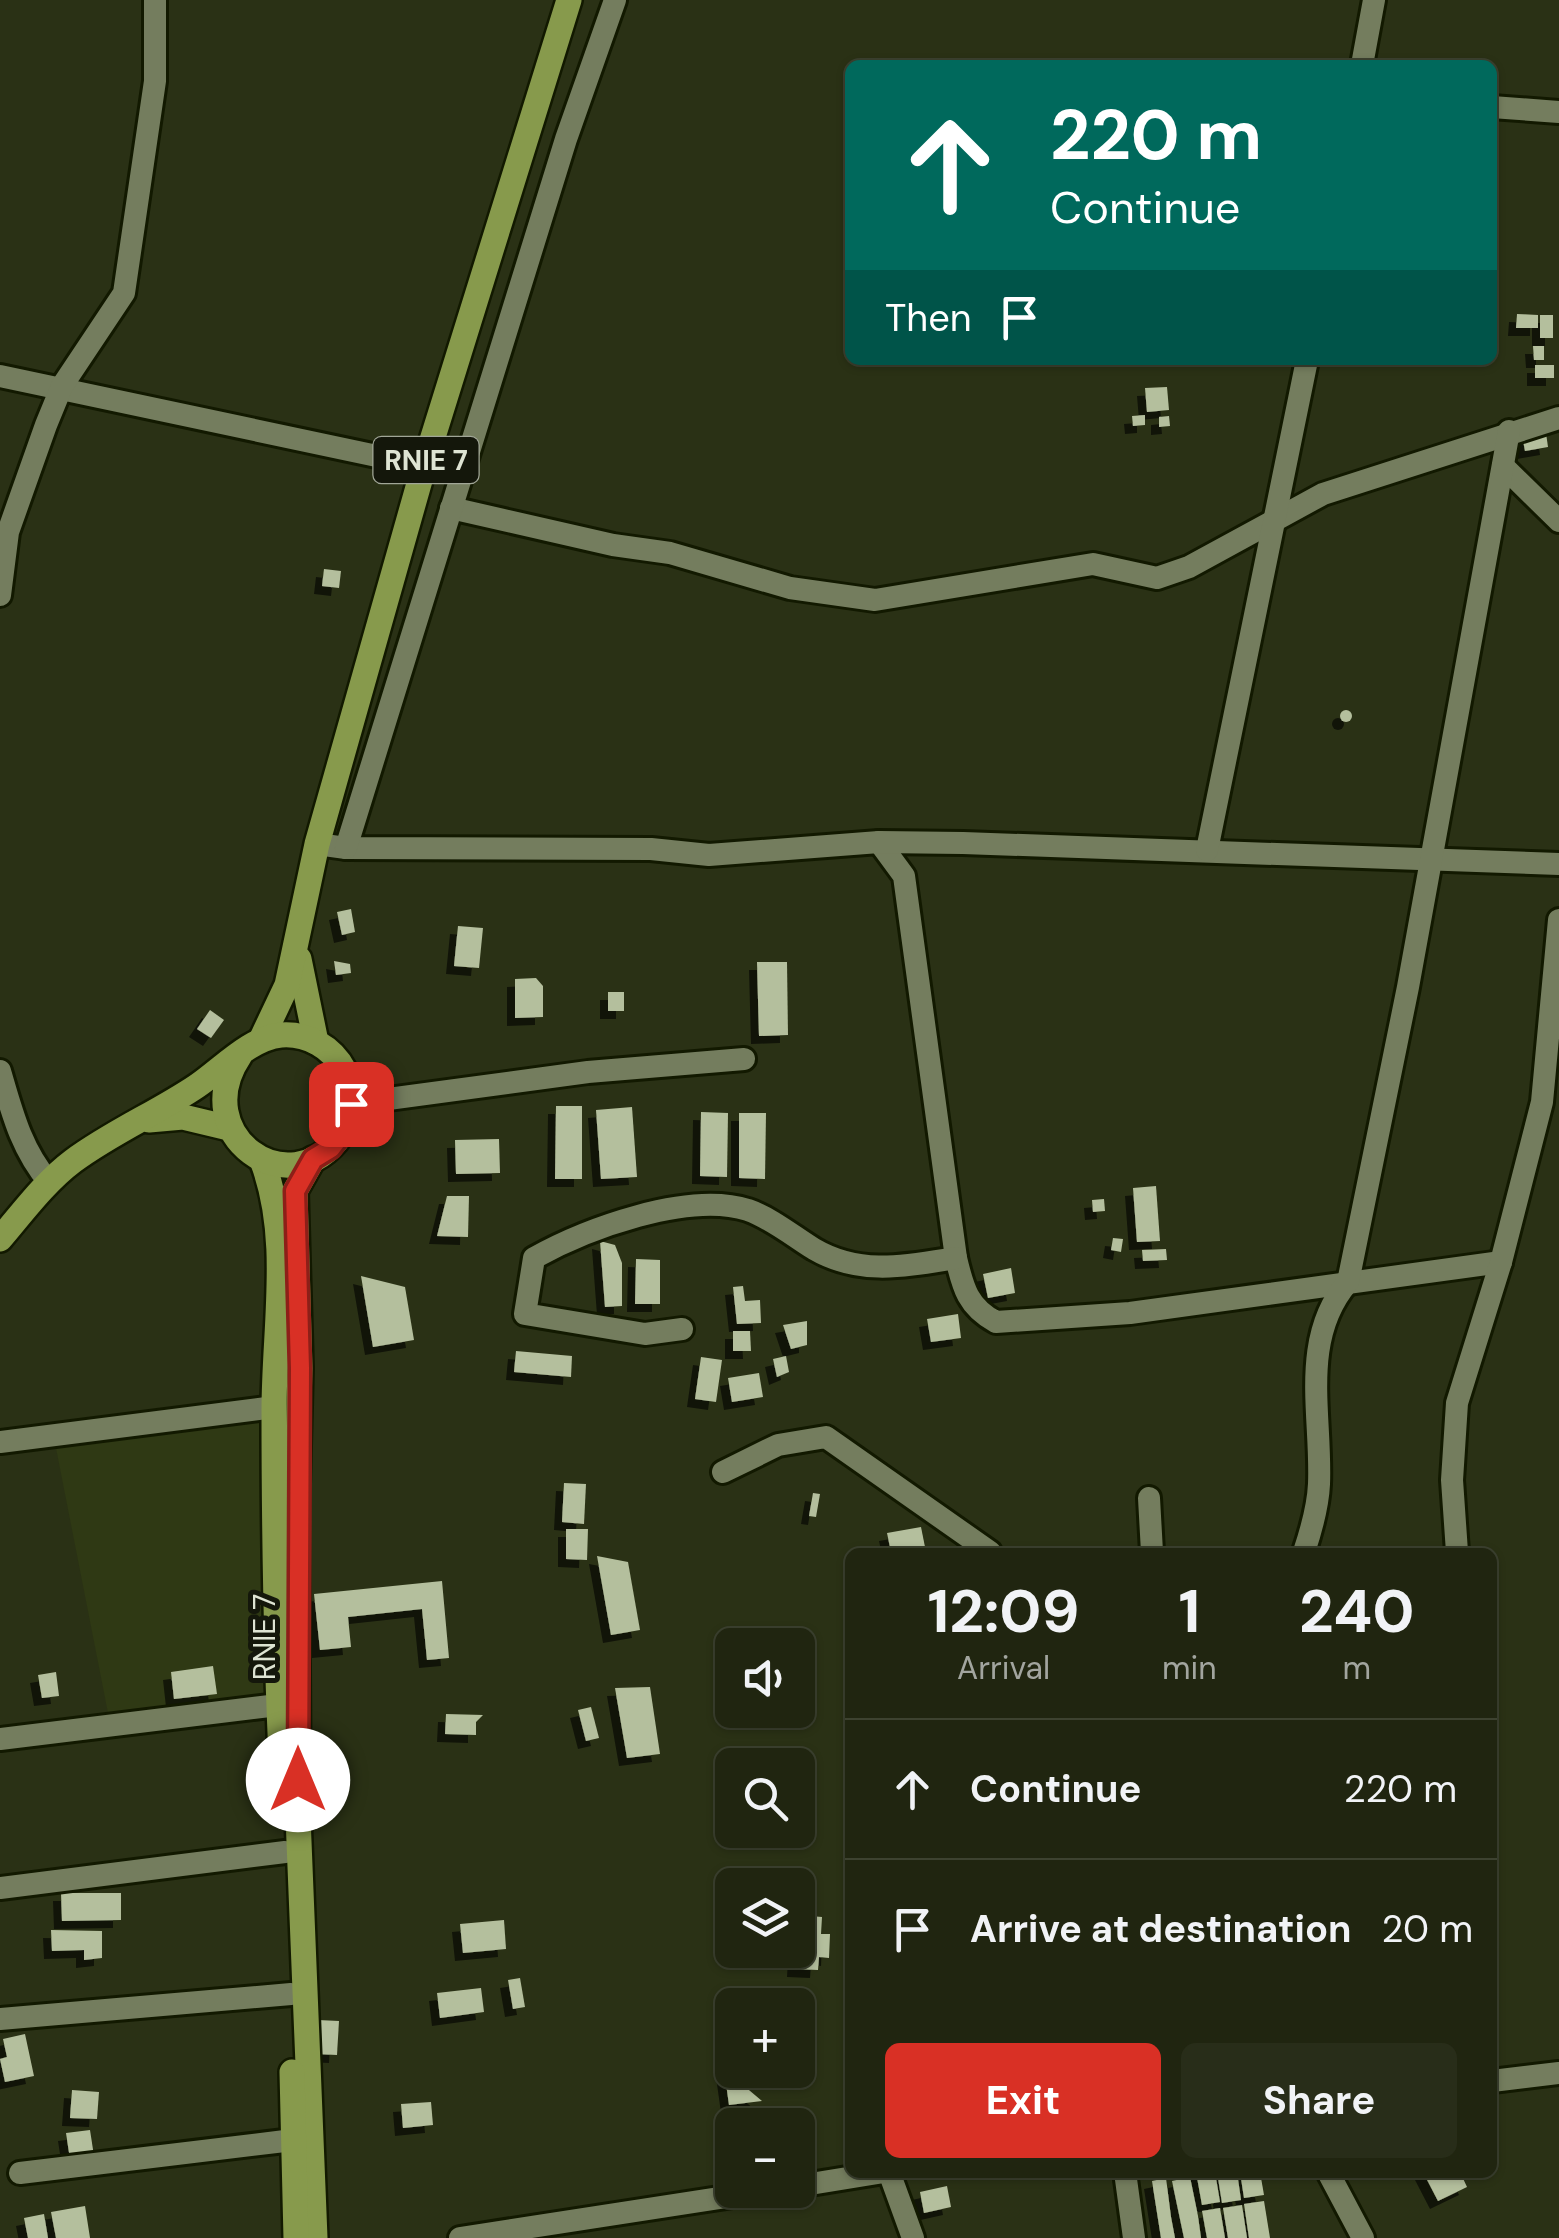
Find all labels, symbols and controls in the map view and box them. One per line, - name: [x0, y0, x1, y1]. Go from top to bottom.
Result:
- text: 220 m: [1050, 90, 1262, 181]
- icon: ahead: [885, 100, 1015, 230]
- text: Continue: [1050, 178, 1240, 237]
- icon: arrive: [992, 290, 1047, 345]
- text: Then: [885, 293, 972, 343]
- road number: RNIE 7: [374, 437, 478, 483]
- pin: [309, 1062, 394, 1147]
- icon: arrive: [324, 1077, 379, 1132]
- text: 12:09: [927, 1572, 1080, 1651]
- text: 1: [1178, 1572, 1200, 1651]
- text: 240: [1299, 1572, 1415, 1651]
- street label: RNIE 7: [245, 1594, 284, 1680]
- map controls: [715, 1628, 815, 2208]
- button: sound: [715, 1628, 815, 1728]
- text: Arrival: [957, 1647, 1050, 1689]
- text: min: [1162, 1647, 1217, 1689]
- text: m: [1343, 1647, 1371, 1689]
- position arrow: [246, 1728, 350, 1832]
- button: search: [715, 1748, 815, 1848]
- icon: ahead: [885, 1762, 940, 1817]
- text: Continue: [970, 1764, 1141, 1814]
- text: 220 m: [1344, 1764, 1457, 1814]
- button: layers: [715, 1868, 815, 1968]
- icon: arrive: [885, 1902, 940, 1957]
- text: Arrive at destination: [970, 1904, 1352, 1954]
- text: 20 m: [1382, 1904, 1473, 1954]
- button: +: [715, 1988, 815, 2088]
- button: Exit: [885, 2043, 1161, 2158]
- button: Share: [1181, 2043, 1457, 2158]
- button: −: [715, 2108, 815, 2208]

